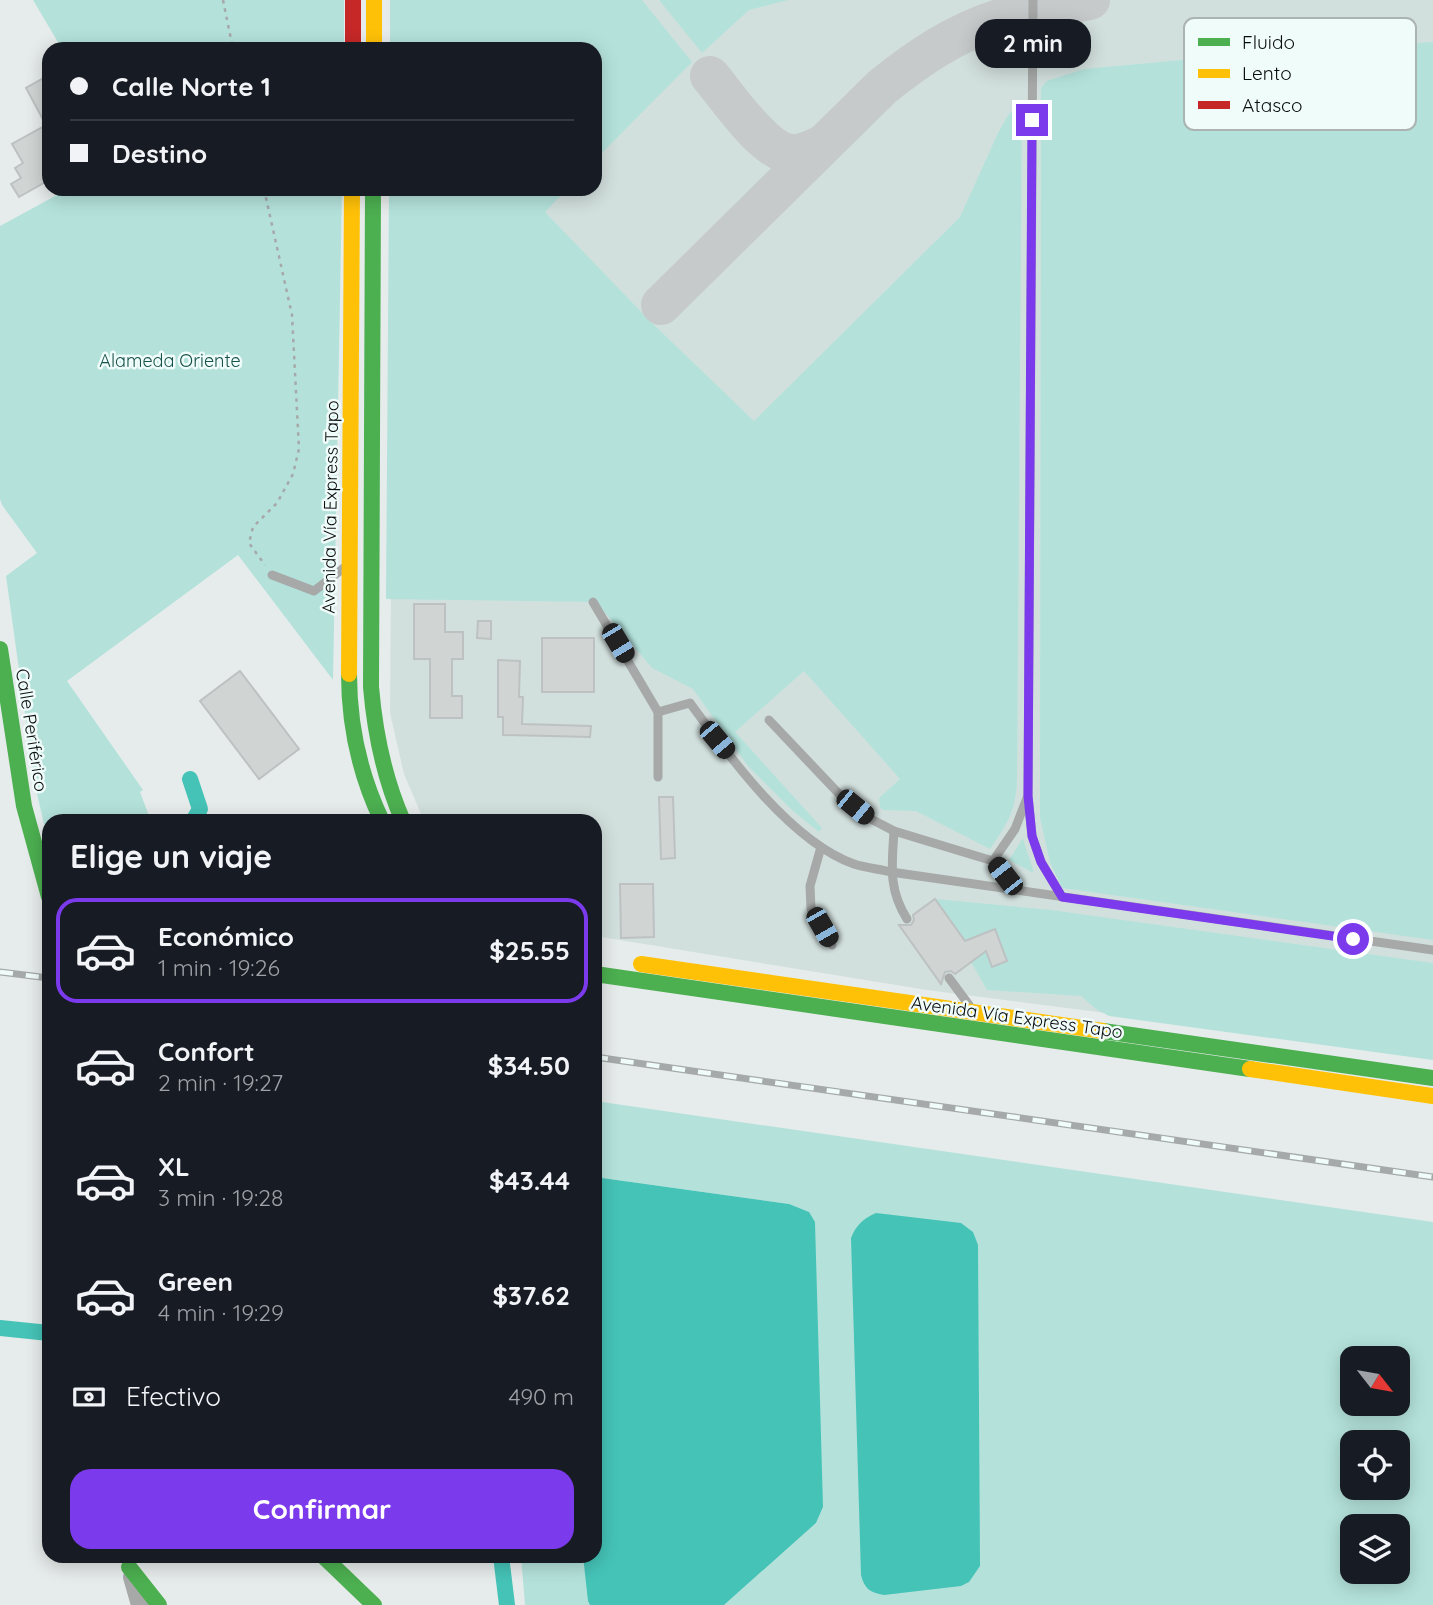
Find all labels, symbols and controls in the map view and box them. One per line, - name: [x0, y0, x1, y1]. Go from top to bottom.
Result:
- callout: 2 min: [974, 18, 1090, 68]
- legend: [1184, 18, 1416, 130]
- text: 2 min: [1003, 29, 1063, 58]
- text: Fluido: [1242, 30, 1295, 54]
- text: Lento: [1242, 61, 1292, 85]
- text: Calle Norte 1: [112, 70, 271, 103]
- text: Atasco: [1242, 93, 1302, 117]
- route end: [1016, 104, 1048, 136]
- text: Destino: [112, 137, 207, 170]
- park label: Alameda Oriente: [99, 349, 241, 372]
- street label: Avenida Vía Express Tapo: [317, 400, 343, 614]
- car: [599, 620, 638, 666]
- street label: Calle Periférico: [11, 667, 53, 793]
- car: [696, 717, 739, 763]
- car: [833, 786, 878, 828]
- text: Elige un viaje: [70, 836, 272, 876]
- car: [984, 853, 1027, 899]
- car: [803, 904, 842, 950]
- icon: car: [74, 919, 137, 982]
- text: Económico: [158, 920, 294, 953]
- route start: [1337, 923, 1369, 955]
- text: $25.55: [489, 934, 570, 967]
- text: 1 min · 19:26: [158, 953, 280, 982]
- street label: Avenida Vía Express Tapo: [910, 991, 1124, 1043]
- icon: car: [74, 1034, 137, 1097]
- text: Confort: [158, 1035, 255, 1068]
- text: $34.50: [488, 1049, 570, 1082]
- text: 2 min · 19:27: [158, 1068, 283, 1097]
- icon: car: [74, 1149, 137, 1212]
- text: XL: [158, 1150, 190, 1183]
- text: $43.44: [489, 1164, 570, 1197]
- text: 3 min · 19:28: [158, 1183, 283, 1212]
- icon: car: [74, 1264, 137, 1327]
- text: Green: [158, 1265, 233, 1298]
- text: $37.62: [492, 1279, 570, 1312]
- text: 4 min · 19:29: [158, 1298, 284, 1327]
- north arrow: [1340, 1346, 1410, 1416]
- map controls: [1340, 1346, 1410, 1584]
- icon: cash: [70, 1378, 108, 1416]
- text: Efectivo: [126, 1380, 221, 1413]
- text: 490 m: [509, 1382, 574, 1411]
- button: locate: [1340, 1430, 1410, 1500]
- button: Confirmar: [70, 1469, 574, 1549]
- button: layers: [1340, 1514, 1410, 1584]

